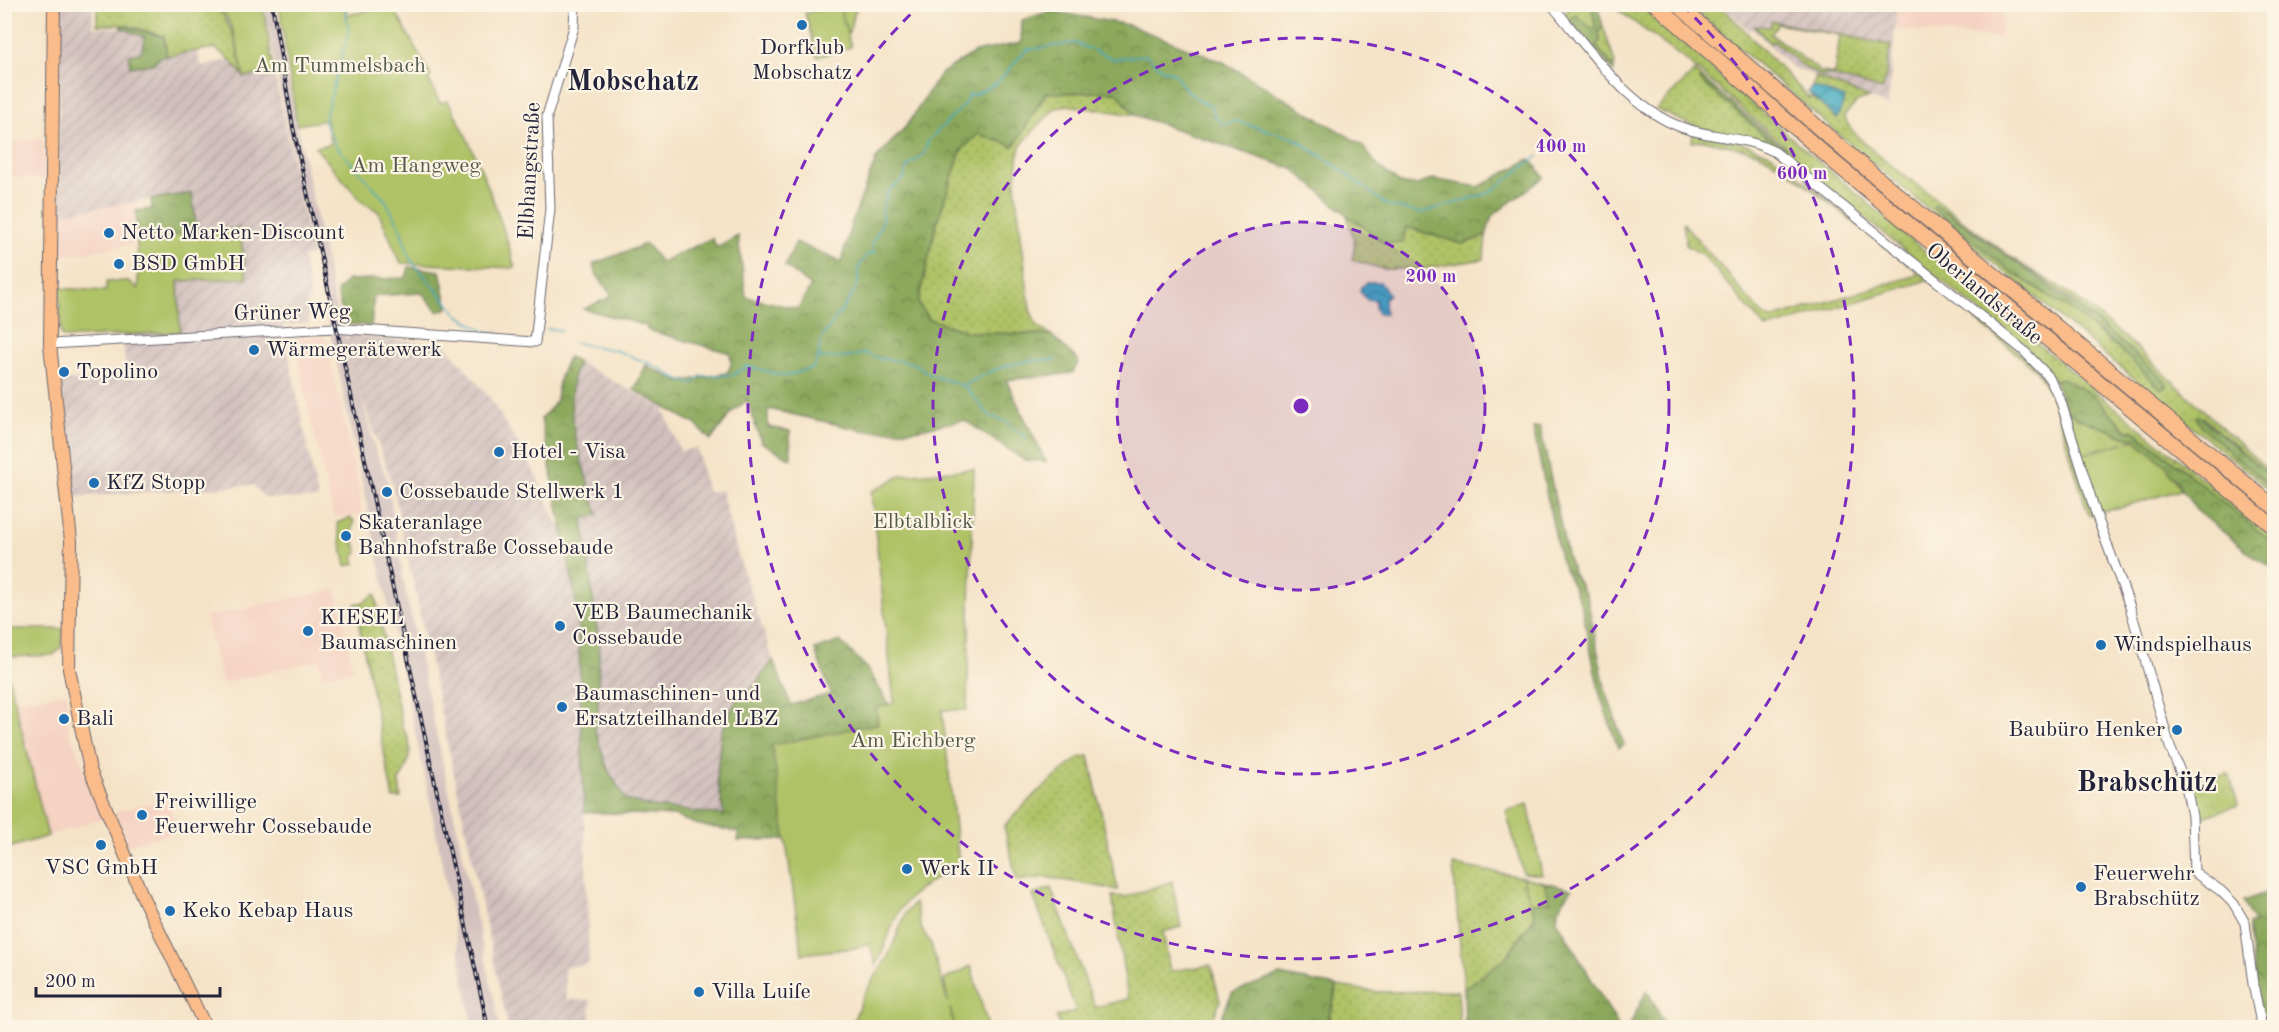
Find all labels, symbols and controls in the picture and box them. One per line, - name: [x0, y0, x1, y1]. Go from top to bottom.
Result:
- marker: Dorfklub Mobschatz: [795, 18, 809, 32]
- place label: Dorfklub Mobschatz: [752, 37, 852, 84]
- park label: Am Tummelsbach: [254, 55, 426, 77]
- district label: Mobschatz: [567, 69, 699, 97]
- street label: Elbhangstraße: [515, 102, 545, 240]
- text: 400 m: [1536, 138, 1586, 156]
- park label: Am Hangweg: [351, 155, 481, 177]
- text: 600 m: [1777, 165, 1827, 183]
- place label: Netto Marken-Discount: [121, 222, 345, 244]
- marker: Netto Marken-Discount: [102, 226, 116, 240]
- street label: Oberlandstraße: [1921, 239, 2047, 349]
- place label: BSD GmbH: [131, 253, 245, 275]
- marker: BSD GmbH: [112, 257, 126, 271]
- text: 200 m: [1406, 268, 1456, 286]
- street label: Grüner Weg: [233, 301, 351, 325]
- place label: Wärmegerätewerk: [266, 339, 442, 361]
- marker: Wärmegerätewerk: [247, 343, 261, 357]
- place label: Topolino: [76, 361, 158, 383]
- marker: Topolino: [57, 365, 71, 379]
- centre of rings: [1291, 396, 1311, 416]
- place label: Hotel - Visa: [511, 441, 626, 463]
- marker: Hotel - Visa: [492, 445, 506, 459]
- place label: KfZ Stopp: [106, 472, 205, 494]
- marker: KfZ Stopp: [87, 476, 101, 490]
- place label: Cossebaude Stellwerk 1: [399, 481, 624, 503]
- marker: Cossebaude Stellwerk 1: [380, 485, 394, 499]
- park label: Elbtalblick: [872, 511, 974, 533]
- place label: Skateranlage Bahnhofstraße Cossebaude: [358, 512, 613, 559]
- marker: Skateranlage Bahnhofstraße Cossebaude: [339, 529, 353, 543]
- place label: VEB Baumechanik Cossebaude: [572, 602, 753, 649]
- place label: KIESEL Baumaschinen: [320, 607, 457, 654]
- marker: VEB Baumechanik Cossebaude: [553, 619, 567, 633]
- marker: KIESEL Baumaschinen: [301, 624, 315, 638]
- place label: Windspielhaus: [2113, 634, 2252, 656]
- marker: Windspielhaus: [2094, 638, 2108, 652]
- place label: Baumaschinen- und Ersatzteilhandel LBZ: [574, 683, 778, 730]
- marker: Baumaschinen- und Ersatzteilhandel LBZ: [555, 700, 569, 714]
- place label: Bali: [76, 708, 114, 730]
- marker: Bali: [57, 712, 71, 726]
- place label: Baubüro Henker: [2008, 719, 2165, 741]
- marker: Baubüro Henker: [2170, 723, 2184, 737]
- park label: Am Eichberg: [850, 730, 976, 752]
- district label: Brabschütz: [2077, 770, 2217, 798]
- place label: Freiwillige Feuerwehr Cossebaude: [154, 791, 372, 838]
- marker: Freiwillige Feuerwehr Cossebaude: [135, 808, 149, 822]
- marker: VSC GmbH: [94, 838, 108, 852]
- place label: VSC GmbH: [44, 857, 158, 879]
- place label: Werk II: [919, 858, 994, 880]
- marker: Werk II: [900, 862, 914, 876]
- place label: Feuerwehr Brabschütz: [2093, 863, 2200, 910]
- marker: Feuerwehr Brabschütz: [2074, 880, 2088, 894]
- place label: Keko Kebap Haus: [182, 900, 353, 922]
- marker: Keko Kebap Haus: [163, 904, 177, 918]
- scale bar: [36, 960, 220, 998]
- text: 200 m: [45, 973, 96, 991]
- place label: Villa Luiſe: [711, 981, 811, 1003]
- marker: Villa Luiſe: [692, 985, 706, 999]

